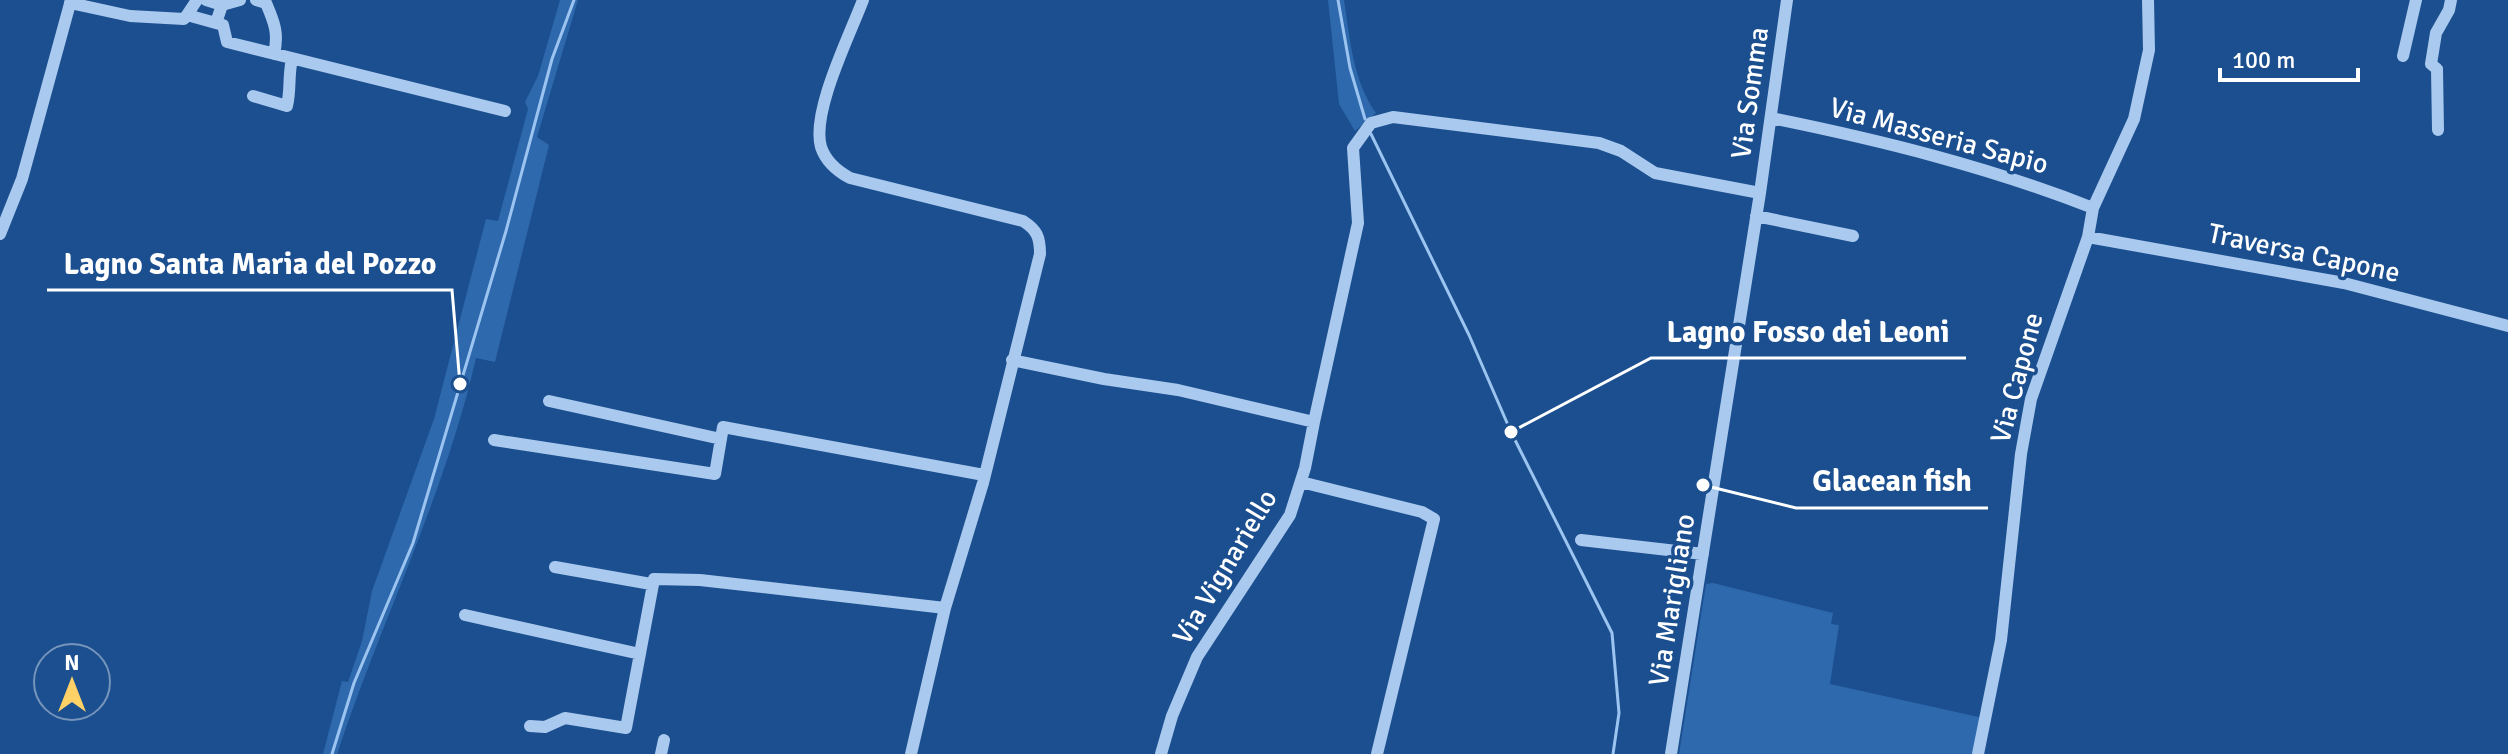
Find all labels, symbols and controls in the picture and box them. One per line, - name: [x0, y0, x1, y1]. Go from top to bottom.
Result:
- street label: Via Somma: [1724, 25, 1776, 161]
- scale bar: [2220, 32, 2358, 82]
- text: 100 m: [2232, 45, 2295, 75]
- street label: Via Masseria Sapio: [1826, 90, 2052, 182]
- street label: Traversa Capone: [2205, 216, 2403, 290]
- callout: Lagno Santa Maria del Pozzo: [47, 236, 452, 290]
- text: Lagno Santa Maria del Pozzo: [63, 246, 437, 283]
- callout: Lagno Fosso dei Leoni: [1651, 304, 1966, 358]
- street label: Via Capone: [1983, 309, 2051, 447]
- text: Lagno Fosso dei Leoni: [1666, 314, 1950, 351]
- callout: Glacean fish: [1796, 454, 1988, 508]
- text: Glacean fish: [1812, 463, 1972, 500]
- street label: Via Vignariello: [1165, 483, 1285, 651]
- street label: Via Marigliano: [1642, 512, 1702, 688]
- north arrow: [32, 642, 112, 722]
- text: N: [64, 649, 80, 676]

